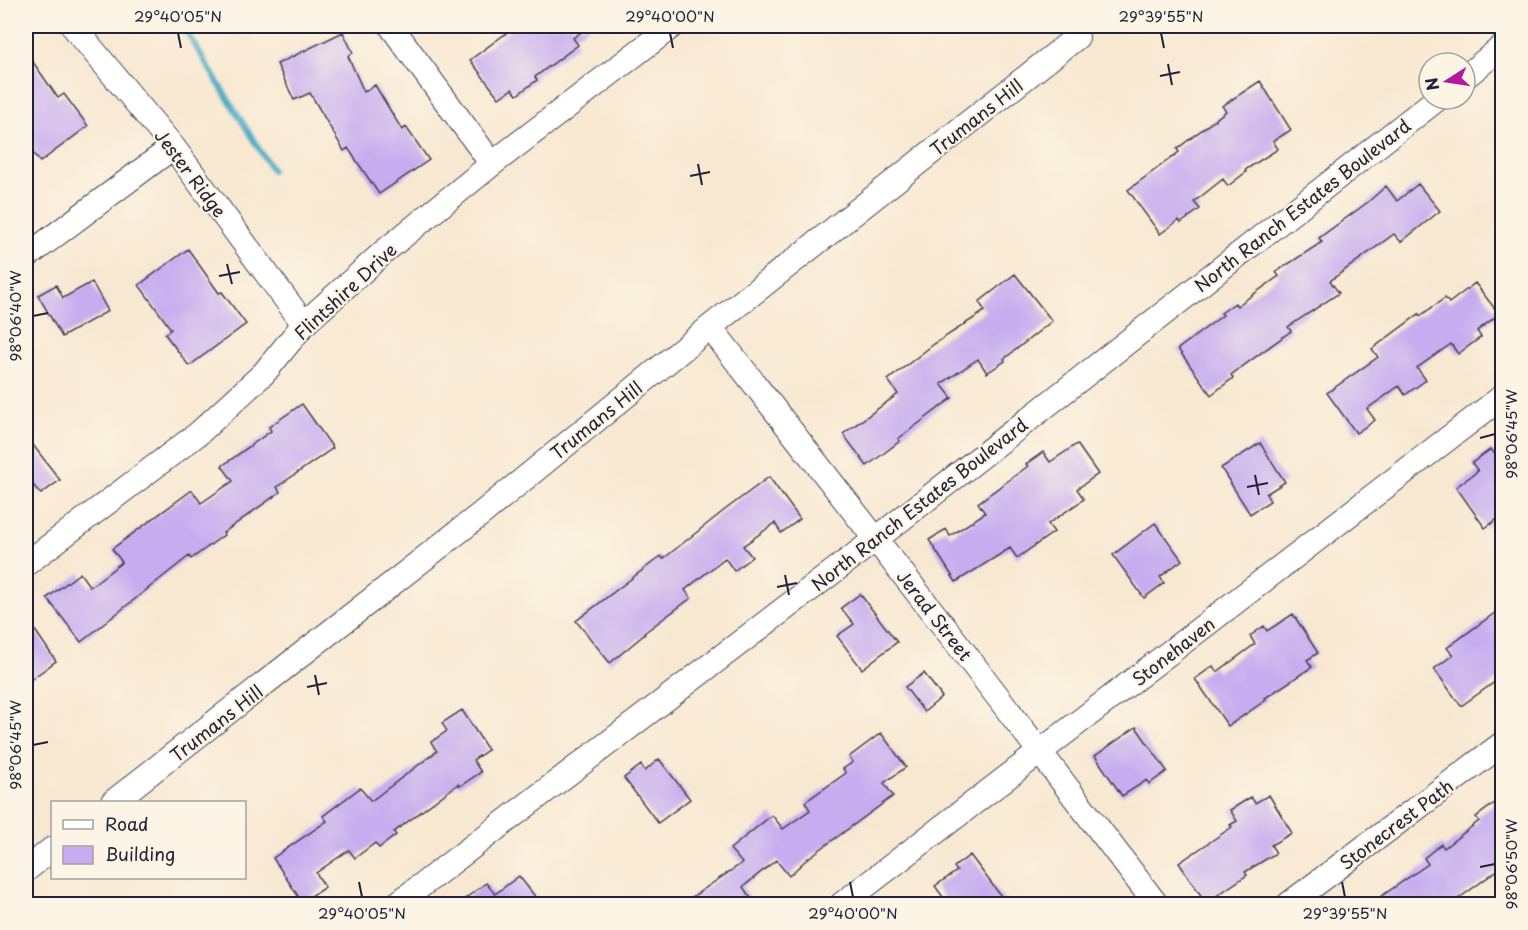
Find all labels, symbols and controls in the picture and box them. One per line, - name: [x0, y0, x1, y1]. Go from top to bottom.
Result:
- text: 29°40'05"N: [134, 4, 222, 27]
- text: 29°40'00"N: [625, 4, 715, 27]
- text: 29°39'55"N: [1119, 4, 1203, 27]
- north arrow: [1417, 51, 1477, 111]
- street label: Trumans Hill: [924, 72, 1028, 162]
- text: N: [1418, 76, 1444, 93]
- street label: North Ranch Estates Boulevard: [1188, 112, 1416, 298]
- street label: Jester Ridge: [149, 123, 233, 223]
- street label: Flintshire Drive: [288, 236, 402, 346]
- text: 98°06'40"W: [3, 270, 26, 362]
- street label: Trumans Hill: [544, 374, 648, 466]
- text: 98°06'45"W: [1499, 389, 1522, 479]
- street label: North Ranch Estates Boulevard: [805, 411, 1033, 597]
- street label: Jerad Street: [891, 564, 979, 666]
- street label: Stonehaven: [1126, 610, 1220, 692]
- street label: Trumans Hill: [164, 678, 268, 768]
- text: 98°06'45"W: [3, 700, 26, 790]
- street label: Stonecrest Path: [1333, 772, 1459, 876]
- legend: [51, 801, 246, 879]
- text: Road: [105, 810, 149, 837]
- text: 98°06'50"W: [1499, 818, 1522, 909]
- text: Building: [105, 840, 175, 867]
- text: 29°40'05"N: [318, 901, 406, 924]
- text: 29°40'00"N: [808, 901, 898, 924]
- text: 29°39'55"N: [1303, 901, 1387, 924]

